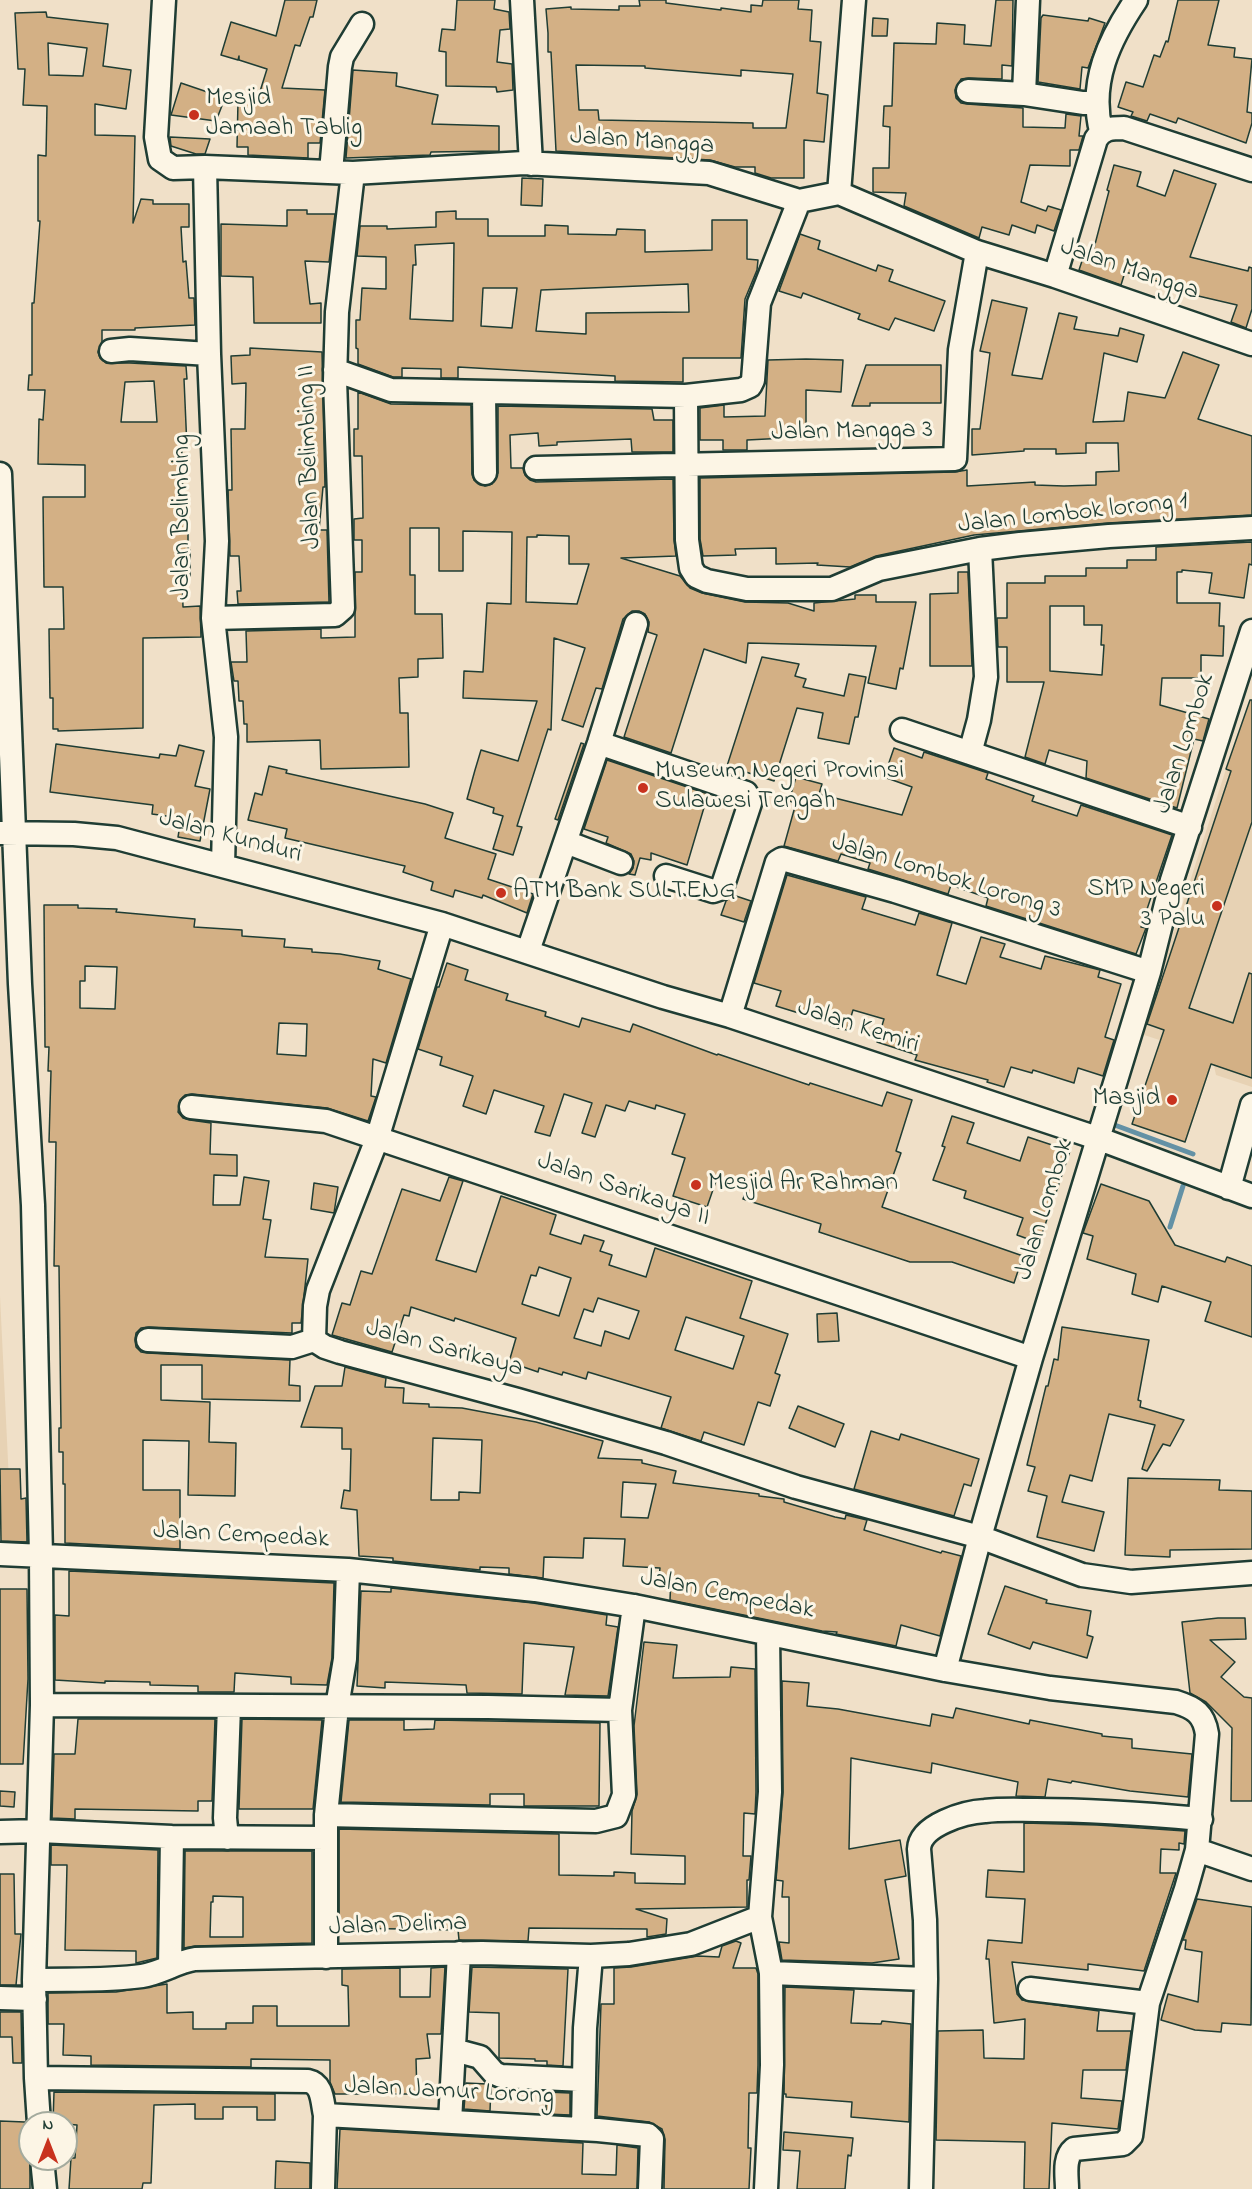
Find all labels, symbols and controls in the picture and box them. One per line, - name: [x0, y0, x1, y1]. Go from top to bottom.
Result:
- place label: Mesjid Jamaah Tablig: [206, 84, 362, 146]
- marker: Mesjid Jamaah Tablig: [187, 108, 201, 122]
- street label: Jalan Mangga: [569, 122, 715, 164]
- street label: Jalan Mangga: [1056, 233, 1202, 309]
- street label: Jalan Belimbing II: [292, 364, 330, 550]
- street label: Jalan Mangga 3: [771, 416, 933, 450]
- street label: Jalan Belimbing: [168, 434, 200, 600]
- street label: Jalan Lombok lorong 1: [957, 487, 1189, 543]
- street label: Jalan Lombok: [1149, 670, 1223, 818]
- place label: Museum Negeri Provinsi Sulawesi Tengah: [655, 757, 904, 819]
- marker: Museum Negeri Provinsi Sulawesi Tengah: [636, 781, 650, 795]
- street label: Jalan Kunduri: [155, 804, 305, 872]
- street label: Jalan Lombok Lorong 3: [827, 828, 1065, 928]
- place label: SMP Negeri 3 Palu: [1087, 875, 1205, 936]
- place label: ATM Bank SULTENG: [513, 877, 736, 909]
- marker: ATM Bank SULTENG: [494, 886, 508, 900]
- marker: SMP Negeri 3 Palu: [1210, 899, 1224, 913]
- street label: Jalan Kemiri: [793, 994, 923, 1062]
- place label: Masjid: [1092, 1084, 1160, 1116]
- marker: Masjid: [1165, 1093, 1179, 1107]
- street label: Jalan Lombok: [1010, 1136, 1082, 1284]
- street label: Jalan Sarikaya II: [533, 1147, 713, 1235]
- place label: Mesjid Ar Rahman: [708, 1169, 898, 1201]
- marker: Mesjid Ar Rahman: [689, 1178, 703, 1192]
- street label: Jalan Sarikaya: [362, 1314, 526, 1386]
- street label: Jalan Cempedak: [152, 1517, 330, 1557]
- street label: Jalan Cempedak: [637, 1564, 817, 1628]
- street label: Jalan Delima: [328, 1909, 468, 1945]
- street label: Jalan Jamur Lorong: [343, 2072, 555, 2114]
- north arrow: [18, 2111, 78, 2171]
- text: N: [43, 2113, 53, 2137]

